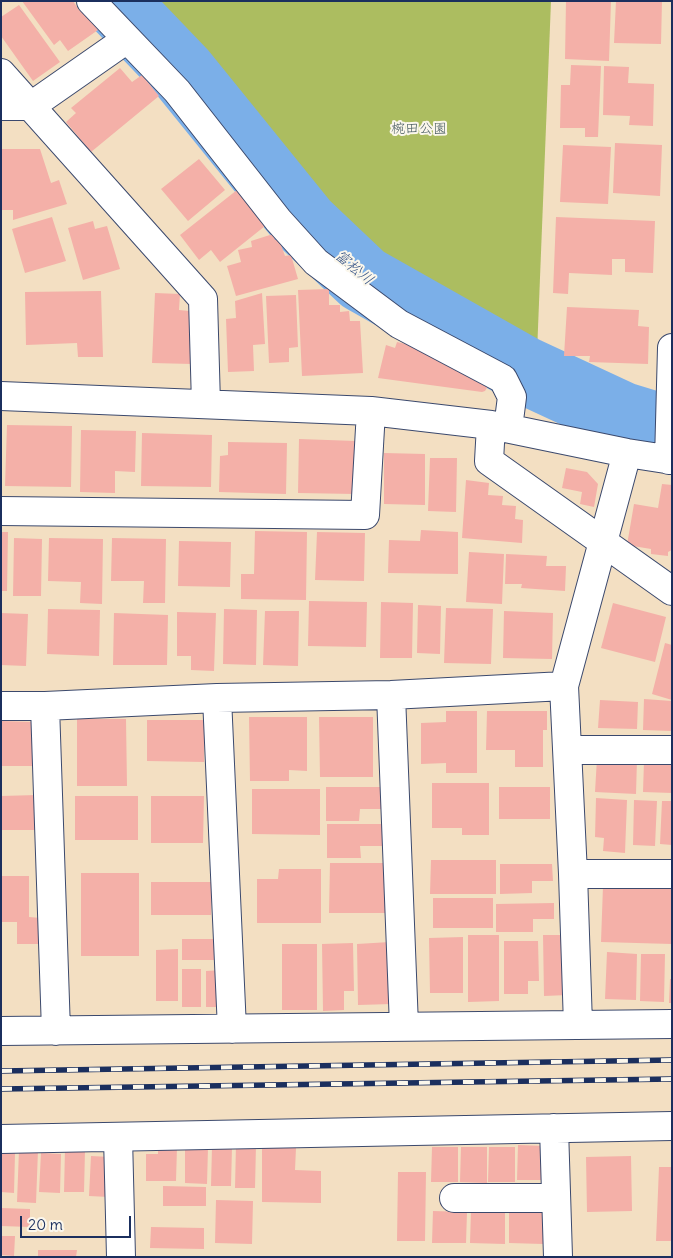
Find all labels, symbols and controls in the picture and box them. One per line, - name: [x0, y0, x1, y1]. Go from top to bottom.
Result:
- park label: 椀田公園: [391, 121, 447, 137]
- water label: 富松川: [331, 247, 377, 289]
- scale bar: [22, 1206, 134, 1238]
- text: 20 m: [28, 1215, 63, 1234]

